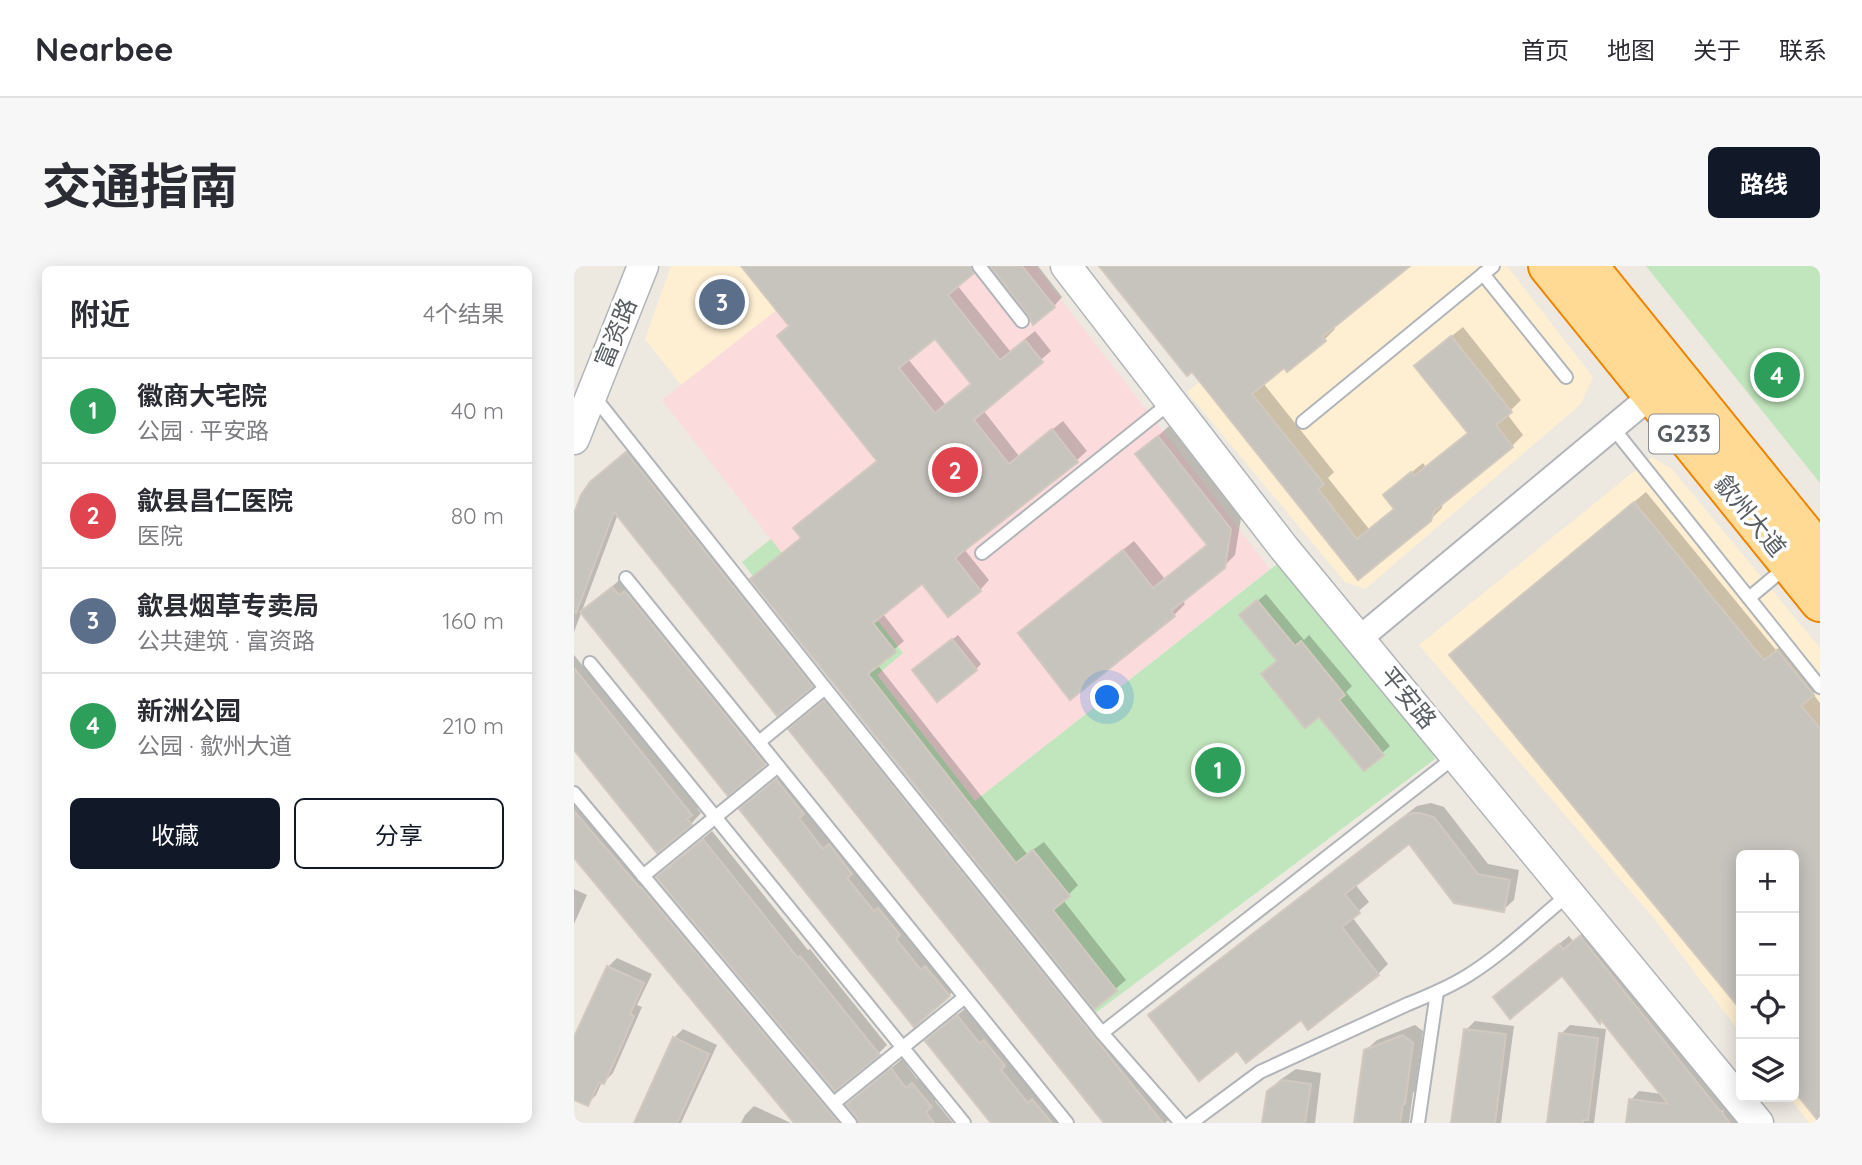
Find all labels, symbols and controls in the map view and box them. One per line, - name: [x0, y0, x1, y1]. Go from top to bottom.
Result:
- text: Nearbee: [35, 28, 174, 69]
- text: 首页: [1521, 35, 1569, 65]
- text: 地图: [1607, 35, 1655, 65]
- text: 关于: [1693, 35, 1741, 65]
- text: 联系: [1779, 35, 1827, 65]
- button: 路线: [1708, 147, 1820, 218]
- text: 交通指南: [42, 155, 238, 216]
- pin: 3: [699, 276, 745, 328]
- street label: 富资路: [588, 294, 642, 372]
- text: 附近: [70, 295, 130, 333]
- text: 4个结果: [423, 299, 504, 328]
- pin: 4: [1754, 349, 1800, 401]
- text: 徽商大宅院: [137, 379, 267, 412]
- text: 1: [89, 396, 97, 425]
- text: 40 m: [451, 396, 504, 425]
- road number: G233: [1649, 414, 1719, 454]
- text: 公园 · 平安路: [137, 416, 269, 445]
- pin: 2: [932, 444, 978, 496]
- street label: 歙州大道: [1709, 469, 1793, 562]
- text: 歙县昌仁医院: [137, 484, 293, 517]
- text: 2: [86, 501, 100, 530]
- text: 80 m: [451, 501, 504, 530]
- text: 医院: [137, 521, 183, 550]
- text: 歙县烟草专卖局: [137, 589, 319, 622]
- text: 3: [87, 606, 99, 635]
- text: 160 m: [442, 606, 504, 635]
- text: 公共建筑 · 富资路: [137, 626, 315, 655]
- street label: 平安路: [1374, 660, 1443, 735]
- your location: [1090, 680, 1124, 714]
- text: 新洲公园: [137, 694, 241, 727]
- text: 4: [86, 711, 100, 740]
- text: 210 m: [442, 711, 504, 740]
- text: 公园 · 歙州大道: [137, 731, 292, 760]
- pin: 1: [1195, 744, 1241, 796]
- button: 收藏: [70, 798, 280, 869]
- button: 分享: [294, 798, 504, 869]
- map controls: [1736, 850, 1799, 1102]
- button: +: [1736, 850, 1799, 913]
- button: −: [1736, 913, 1799, 976]
- button: locate: [1736, 976, 1799, 1039]
- button: layers: [1736, 1039, 1799, 1102]

